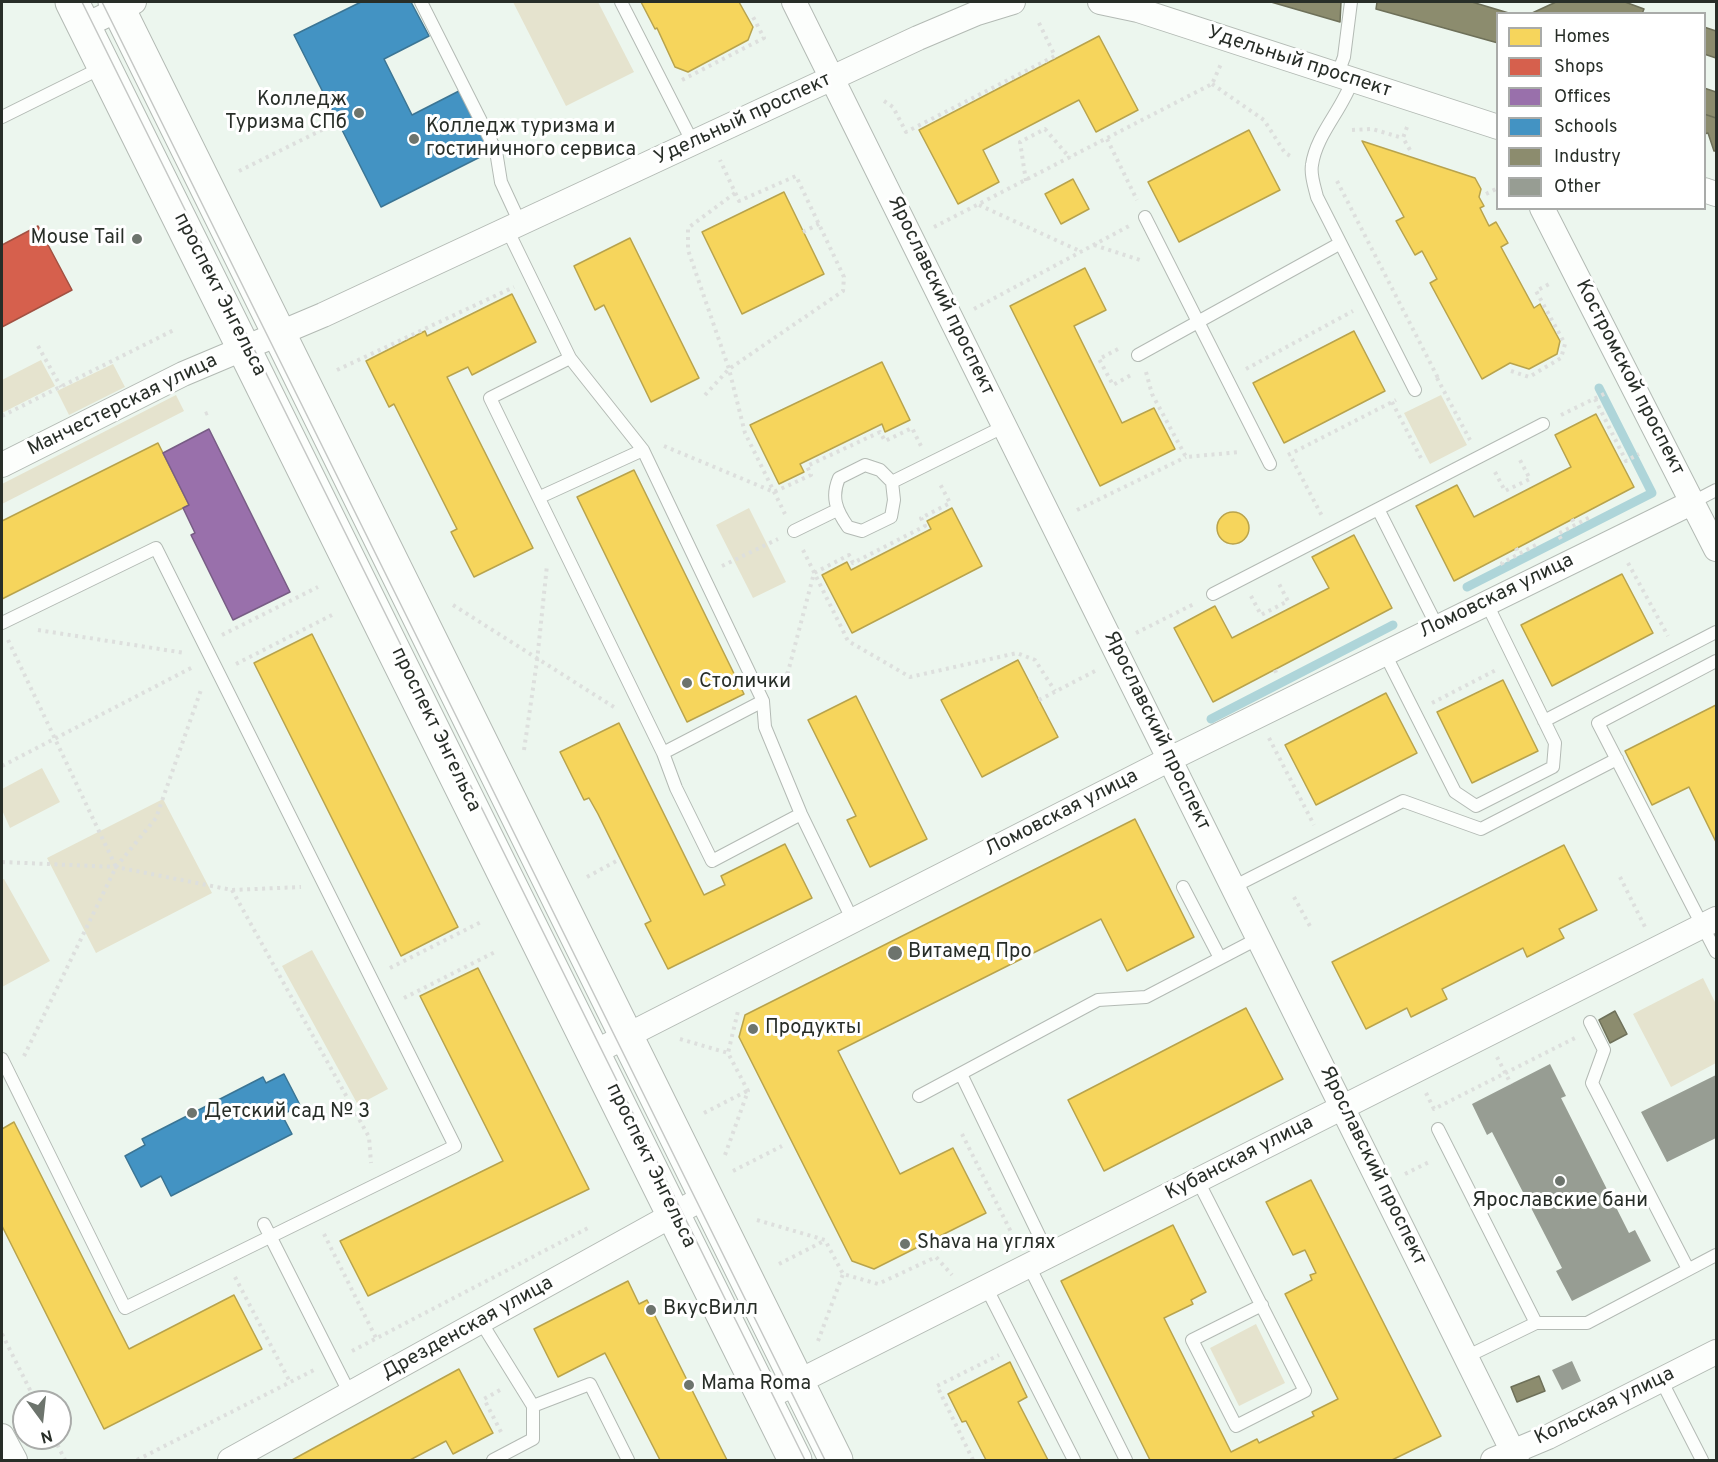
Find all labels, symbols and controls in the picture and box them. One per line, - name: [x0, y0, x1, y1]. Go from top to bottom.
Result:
- legend: [1496, 12, 1706, 210]
- street label: Удельный проспект: [1204, 22, 1394, 104]
- text: Homes: [1554, 26, 1610, 49]
- text: Shops: [1554, 56, 1604, 79]
- street label: Удельный проспект: [651, 69, 835, 171]
- text: Offices: [1554, 86, 1611, 109]
- place label: Колледж Туризма СПб: [225, 89, 347, 136]
- marker: Колледж Туризма СПб: [352, 106, 366, 120]
- place label: Колледж туризма и гостиничного сервиса: [426, 116, 636, 163]
- text: Schools: [1554, 116, 1617, 139]
- marker: Колледж туризма и гостиничного сервиса: [407, 132, 421, 146]
- text: Industry: [1554, 146, 1621, 169]
- text: Other: [1554, 176, 1601, 199]
- street label: Ярославский проспект: [881, 192, 999, 400]
- street label: проспект Энгельса: [167, 209, 271, 381]
- place label: Mouse Tail: [31, 227, 125, 251]
- marker: Mouse Tail: [130, 232, 144, 246]
- street label: Костромской проспект: [1569, 276, 1689, 480]
- street label: Манчестерская улица: [24, 350, 222, 462]
- street label: Ломовская улица: [1416, 549, 1578, 645]
- street label: Ярославский проспект: [1097, 627, 1215, 835]
- street label: проспект Энгельса: [385, 644, 485, 816]
- place label: Столички: [699, 671, 791, 695]
- marker: Столички: [680, 676, 694, 690]
- street label: Ломовская улица: [982, 765, 1142, 863]
- place label: Витамед Про: [908, 941, 1032, 965]
- marker: Витамед Про: [886, 944, 904, 962]
- place label: Продукты: [765, 1017, 861, 1041]
- marker: Продукты: [746, 1022, 760, 1036]
- street label: Ярославский проспект: [1313, 1062, 1431, 1270]
- street label: проспект Энгельса: [600, 1080, 700, 1252]
- place label: Детский сад № 3: [204, 1101, 370, 1125]
- marker: Детский сад № 3: [185, 1106, 199, 1120]
- street label: Кубанская улица: [1162, 1111, 1318, 1207]
- marker: Ярославские бани: [1553, 1174, 1567, 1188]
- place label: Ярославские бани: [1472, 1190, 1648, 1214]
- place label: Shava на углях: [917, 1232, 1056, 1256]
- marker: Shava на углях: [898, 1237, 912, 1251]
- street label: Дрезденская улица: [378, 1272, 558, 1386]
- place label: ВкусВилл: [663, 1298, 758, 1322]
- marker: ВкусВилл: [644, 1303, 658, 1317]
- street label: Кольская улица: [1531, 1363, 1679, 1451]
- place label: Mama Roma: [701, 1373, 811, 1397]
- marker: Mama Roma: [682, 1378, 696, 1392]
- north arrow: [12, 1390, 72, 1450]
- text: N: [38, 1424, 54, 1447]

